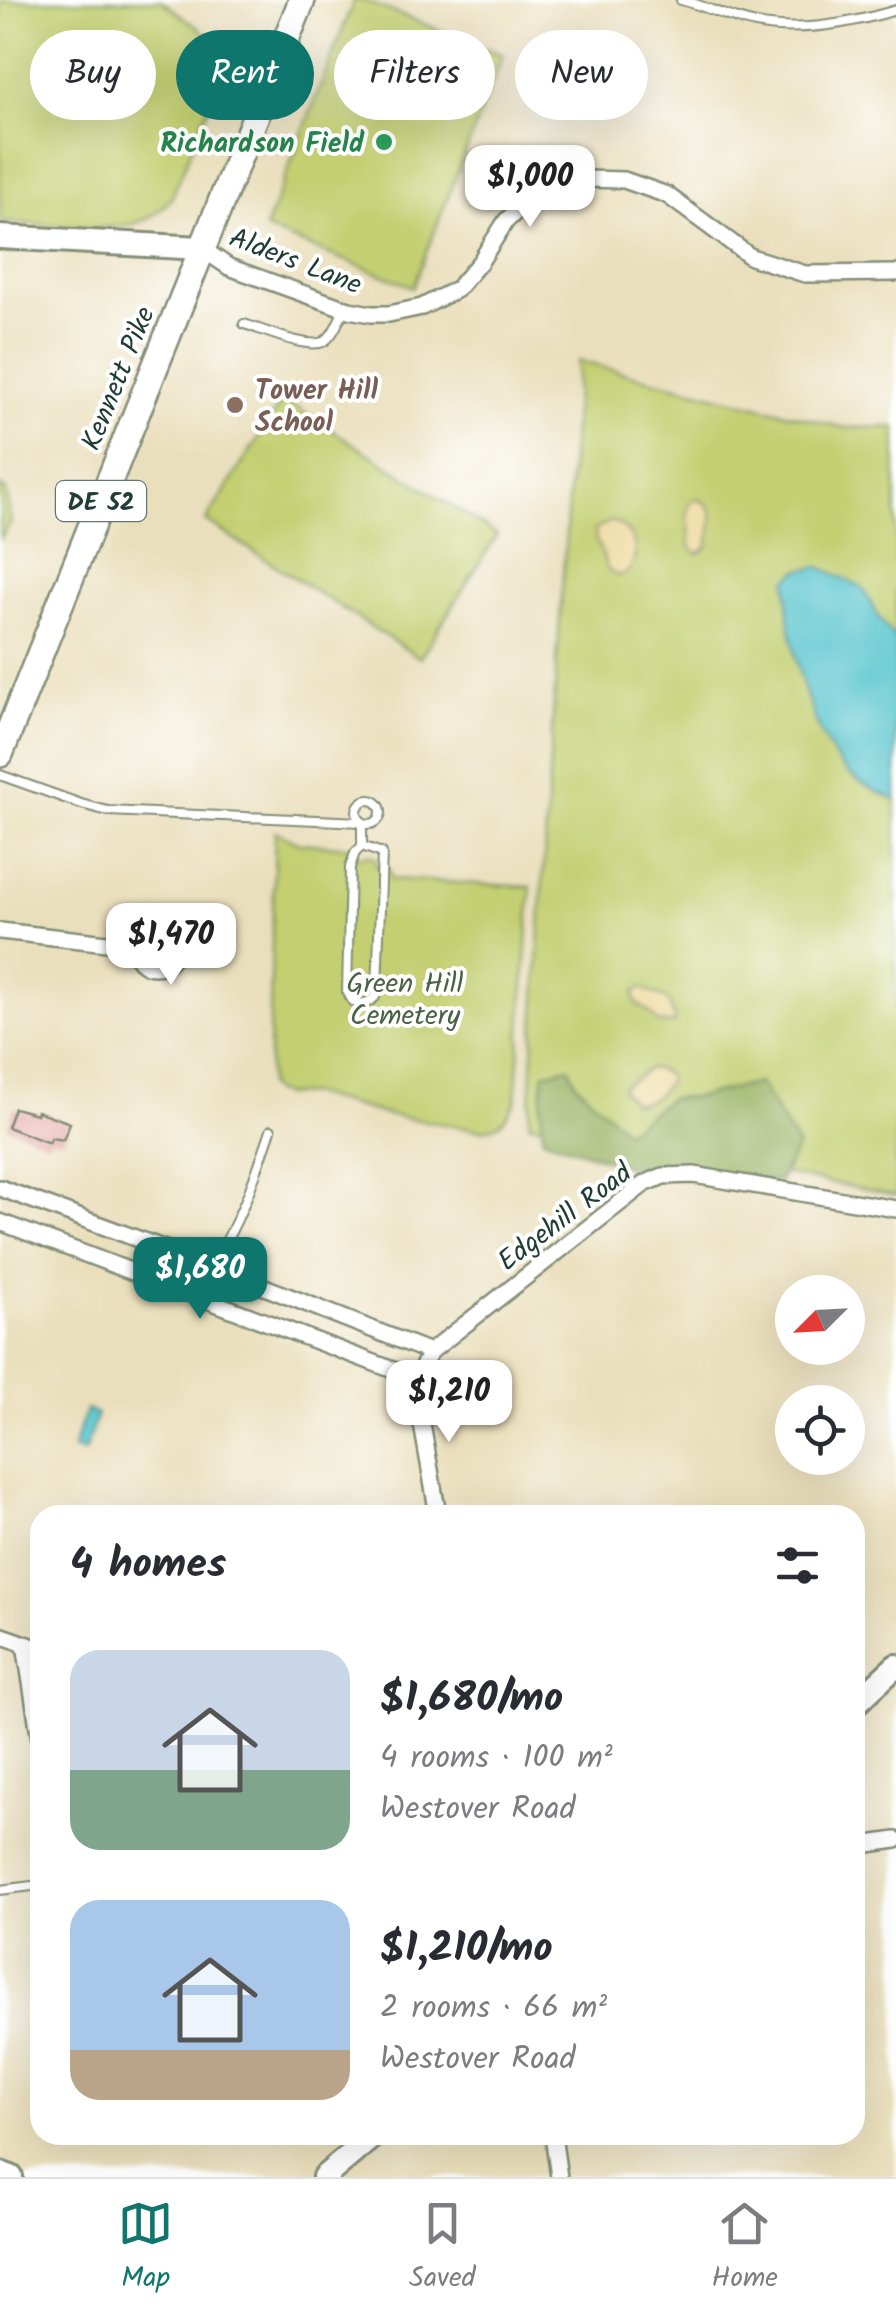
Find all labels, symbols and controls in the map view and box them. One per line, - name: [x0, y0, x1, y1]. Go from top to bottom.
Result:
- chip: Buy: [30, 30, 156, 120]
- chip: Rent: [176, 30, 314, 120]
- chip: Filters: [334, 30, 495, 120]
- chip: New: [515, 30, 648, 120]
- place label: Richardson Field: [160, 122, 365, 167]
- marker: Richardson Field: [373, 131, 395, 153]
- pin: $1,000: [449, 145, 611, 230]
- text: $1,000: [487, 152, 573, 203]
- street label: Alders Lane: [222, 216, 368, 308]
- street label: Kennett Pike: [70, 300, 169, 458]
- place label: Tower Hill School: [255, 369, 378, 446]
- marker: Tower Hill School: [224, 394, 246, 416]
- road number: DE 52: [56, 481, 146, 521]
- pin: $1,470: [90, 903, 252, 988]
- text: $1,470: [128, 910, 214, 961]
- park label: Green Hill Cemetery: [347, 962, 464, 1039]
- street label: Edgehill Road: [488, 1152, 643, 1284]
- pin: $1,680: [119, 1237, 281, 1322]
- text: $1,680: [155, 1244, 245, 1295]
- north arrow: [775, 1275, 865, 1365]
- map controls: [775, 1275, 865, 1475]
- pin: $1,210: [368, 1360, 530, 1445]
- text: $1,210: [408, 1367, 490, 1418]
- button: locate: [775, 1385, 865, 1475]
- text: 4 homes: [70, 1532, 226, 1599]
- icon: filters: [770, 1538, 825, 1593]
- text: $1,680/mo: [380, 1666, 563, 1733]
- icon: home: [150, 1690, 270, 1810]
- text: 4 rooms · 100 m²: [380, 1733, 613, 1784]
- text: Westover Road: [380, 1784, 575, 1835]
- text: $1,210/mo: [380, 1916, 553, 1983]
- icon: home: [150, 1940, 270, 2060]
- text: 2 rooms · 66 m²: [380, 1983, 607, 2034]
- text: Westover Road: [380, 2034, 575, 2085]
- tab: Map: [118, 2196, 173, 2301]
- tab: Saved: [409, 2196, 476, 2301]
- tab: Home: [712, 2196, 778, 2301]

